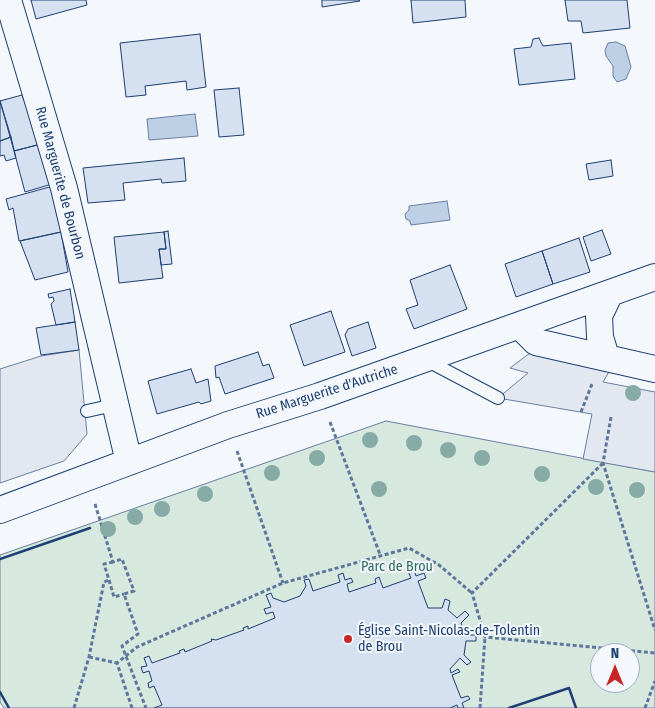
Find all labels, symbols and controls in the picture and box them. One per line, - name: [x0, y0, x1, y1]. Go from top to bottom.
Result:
- street label: Rue Marguerite de Bourbon: [32, 105, 88, 261]
- street label: Rue Marguerite d'Autriche: [254, 361, 400, 423]
- park label: Parc de Brou: [361, 559, 433, 575]
- place label: Église Saint-Nicolas-de-Tolentin de Brou: [358, 623, 540, 656]
- marker: Église Saint-Nicolas-de-Tolentin de Brou: [342, 633, 354, 645]
- north arrow: [590, 643, 640, 693]
- text: N: [611, 645, 619, 662]

